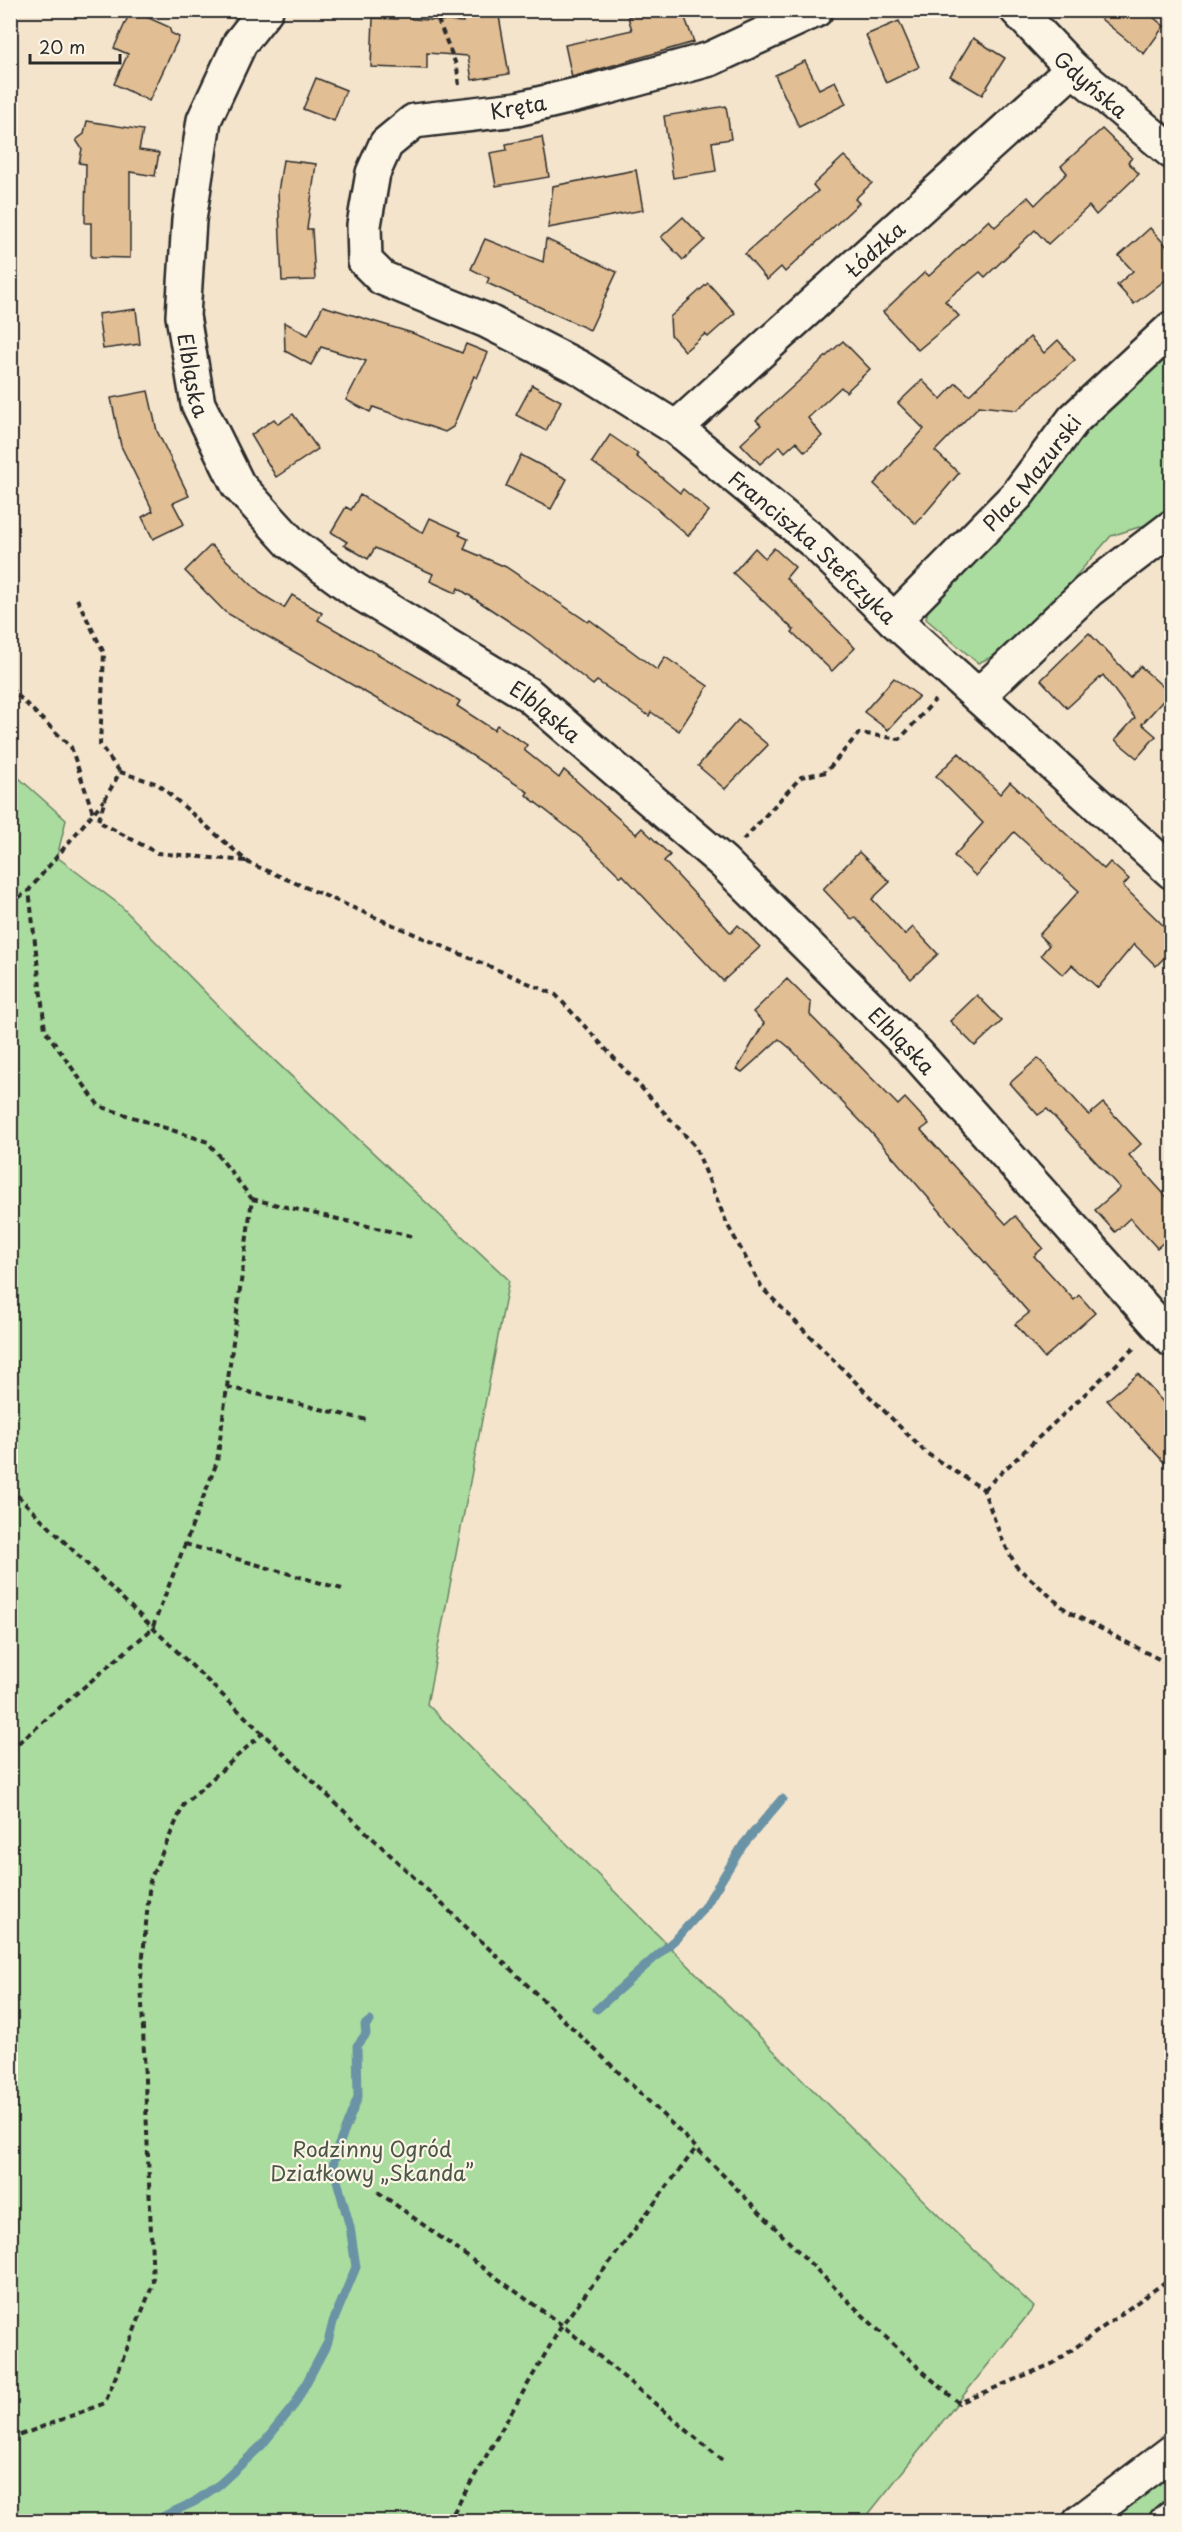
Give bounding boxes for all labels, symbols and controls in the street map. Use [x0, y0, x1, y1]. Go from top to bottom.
scale bar [30, 27, 120, 65]
text: 20 m [39, 33, 85, 60]
street label: Gdyńska [1047, 43, 1136, 125]
street label: Kręta [487, 85, 549, 127]
street label: Łódzka [837, 213, 912, 285]
street label: Elbląska [170, 330, 218, 422]
street label: Plac Mazurski [974, 407, 1088, 538]
street label: Franciszka Stefczyka [722, 462, 905, 631]
street label: Elbląska [504, 671, 589, 750]
street label: Elbląska [861, 999, 944, 1081]
park label: Rodzinny Ogród Działkowy „Skanda” [270, 2132, 474, 2188]

